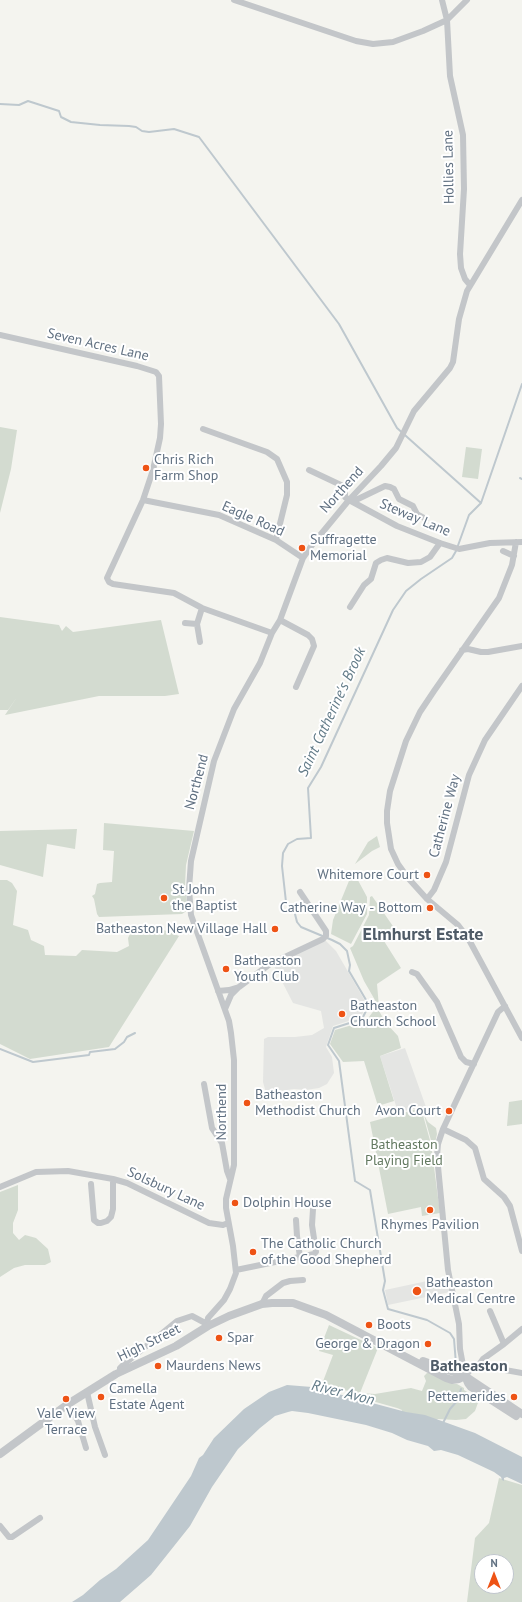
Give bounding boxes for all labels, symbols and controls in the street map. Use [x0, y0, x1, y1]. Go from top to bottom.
street label: Hollies Lane [440, 130, 458, 204]
street label: Seven Acres Lane [46, 325, 150, 365]
place label: Chris Rich Farm Shop [154, 452, 218, 484]
marker: Chris Rich Farm Shop [141, 463, 151, 473]
street label: Northend [317, 463, 367, 517]
street label: Steway Lane [377, 496, 453, 540]
street label: Eagle Road [219, 498, 287, 540]
place label: Suffragette Memorial [310, 532, 377, 564]
marker: Suffragette Memorial [297, 543, 307, 553]
water label: Saint Catherine's Brook [294, 644, 370, 780]
street label: Northend [182, 752, 212, 812]
street label: Catherine Way [426, 772, 464, 860]
place label: Whitemore Court [317, 867, 419, 883]
marker: Whitemore Court [422, 870, 432, 880]
place label: St John the Baptist [172, 882, 237, 914]
marker: St John the Baptist [159, 893, 169, 903]
place label: Catherine Way - Bottom [280, 900, 422, 916]
marker: Catherine Way - Bottom [425, 903, 435, 913]
place label: Batheaston New Village Hall [96, 921, 267, 937]
marker: Batheaston New Village Hall [270, 924, 280, 934]
district label: Elmhurst Estate [363, 924, 483, 946]
place label: Batheaston Youth Club [234, 953, 301, 986]
marker: Batheaston Youth Club [221, 964, 231, 974]
place label: Batheaston Church School [350, 998, 436, 1030]
marker: Batheaston Church School [337, 1009, 347, 1019]
street label: Northend [214, 1084, 230, 1140]
place label: Batheaston Methodist Church [255, 1087, 361, 1120]
marker: Batheaston Methodist Church [242, 1098, 252, 1108]
place label: Avon Court [375, 1103, 441, 1119]
marker: Avon Court [444, 1106, 454, 1116]
park label: Batheaston Playing Field [365, 1137, 443, 1170]
street label: Solsbury Lane [125, 1164, 207, 1214]
place label: Dolphin House [243, 1195, 332, 1211]
marker: Dolphin House [230, 1198, 240, 1208]
marker: Rhymes Pavilion [425, 1205, 435, 1215]
place label: Rhymes Pavilion [381, 1217, 479, 1233]
place label: The Catholic Church of the Good Shepherd [261, 1236, 391, 1268]
marker: The Catholic Church of the Good Shepherd [248, 1247, 258, 1257]
place label: Batheaston Medical Centre [426, 1275, 515, 1308]
marker: Batheaston Medical Centre [411, 1285, 423, 1297]
place label: Boots [377, 1317, 411, 1333]
marker: Boots [364, 1320, 374, 1330]
street label: High Street [115, 1321, 183, 1365]
place label: Spar [227, 1330, 254, 1346]
marker: Spar [214, 1333, 224, 1343]
place label: George & Dragon [315, 1336, 420, 1352]
marker: George & Dragon [423, 1339, 433, 1349]
district label: Batheaston [430, 1356, 508, 1376]
place label: Maurdens News [166, 1358, 261, 1374]
marker: Maurdens News [153, 1361, 163, 1371]
water label: River Avon [310, 1377, 376, 1409]
place label: Camella Estate Agent [109, 1381, 185, 1414]
place label: Pettemerides [428, 1389, 506, 1405]
marker: Camella Estate Agent [96, 1392, 106, 1402]
marker: Pettemerides [509, 1392, 519, 1402]
marker: Vale View Terrace [61, 1394, 71, 1404]
place label: Vale View Terrace [37, 1406, 95, 1438]
north arrow [474, 1554, 514, 1594]
text: N [490, 1556, 498, 1570]

